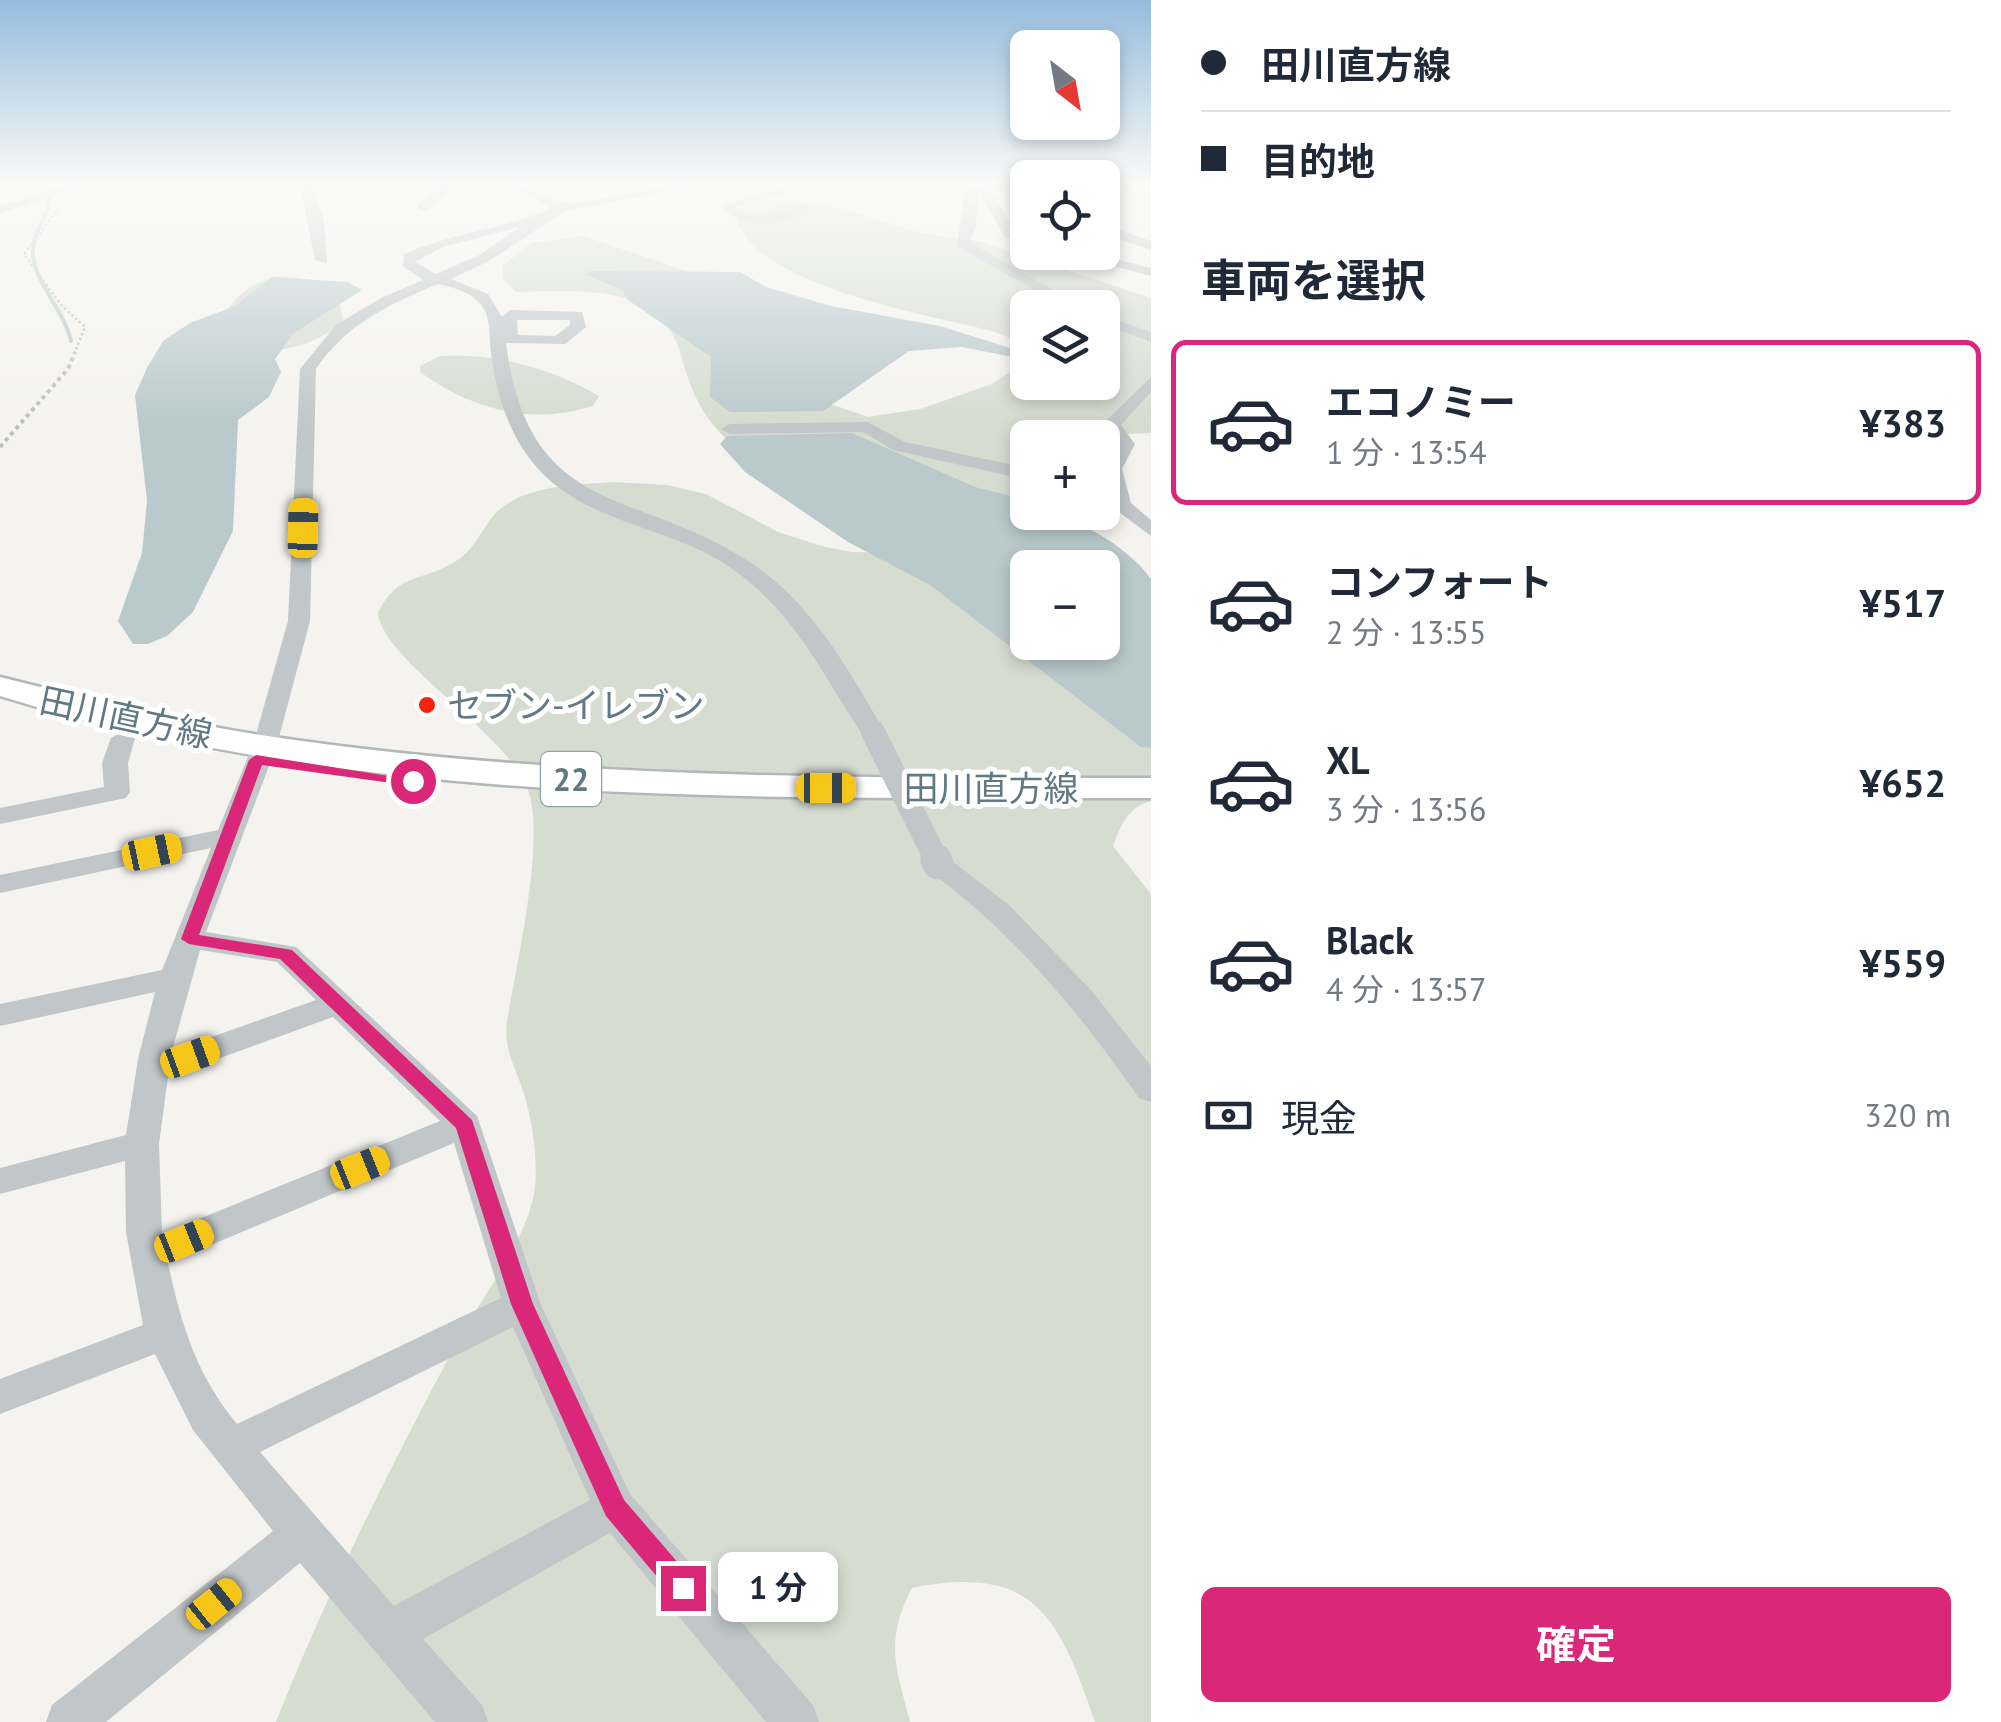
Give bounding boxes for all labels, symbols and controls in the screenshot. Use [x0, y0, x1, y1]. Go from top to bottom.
north arrow [1010, 30, 1120, 140]
map controls [1010, 30, 1120, 660]
text: 田川直方線 [1261, 40, 1451, 89]
text: 目的地 [1261, 136, 1375, 185]
button: locate [1010, 160, 1120, 270]
text: 車両を選択 [1201, 251, 1426, 309]
button: layers [1010, 290, 1120, 400]
text: エコノミー [1326, 377, 1516, 426]
icon: car [1206, 378, 1296, 468]
text: ¥383 [1860, 398, 1946, 447]
button: + [1010, 420, 1120, 530]
text: 1 分 · 13:54 [1326, 431, 1486, 473]
car [287, 498, 319, 558]
button: − [1010, 550, 1120, 660]
text: コンフォート [1326, 557, 1553, 606]
icon: car [1206, 558, 1296, 648]
text: ¥517 [1860, 578, 1946, 627]
text: 2 分 · 13:55 [1326, 611, 1486, 653]
street label: 田川直方線 [36, 676, 216, 758]
place label: セブン-イレブン [447, 682, 705, 728]
marker: セブン-イレブン [416, 694, 438, 716]
text: XL [1326, 735, 1370, 784]
icon: car [1206, 738, 1296, 828]
road number: 22 [541, 752, 601, 806]
text: ¥652 [1860, 758, 1946, 807]
route start [391, 759, 436, 804]
street label: 田川直方線 [903, 765, 1079, 811]
car [796, 773, 856, 803]
text: 3 分 · 13:56 [1326, 788, 1486, 830]
car [120, 831, 184, 873]
text: Black [1326, 915, 1414, 964]
icon: car [1206, 918, 1296, 1008]
text: ¥559 [1860, 938, 1946, 987]
text: 4 分 · 13:57 [1326, 968, 1486, 1010]
car [157, 1033, 223, 1081]
icon: cash [1201, 1088, 1256, 1143]
text: 現金 [1281, 1093, 1357, 1142]
text: 320 m [1864, 1094, 1951, 1136]
car [327, 1143, 393, 1193]
car [151, 1216, 217, 1266]
callout: 1 分 [718, 1553, 838, 1623]
route end [661, 1566, 706, 1611]
text: 1 分 [749, 1566, 807, 1608]
car [181, 1573, 247, 1635]
button: 確定 [1201, 1587, 1951, 1702]

